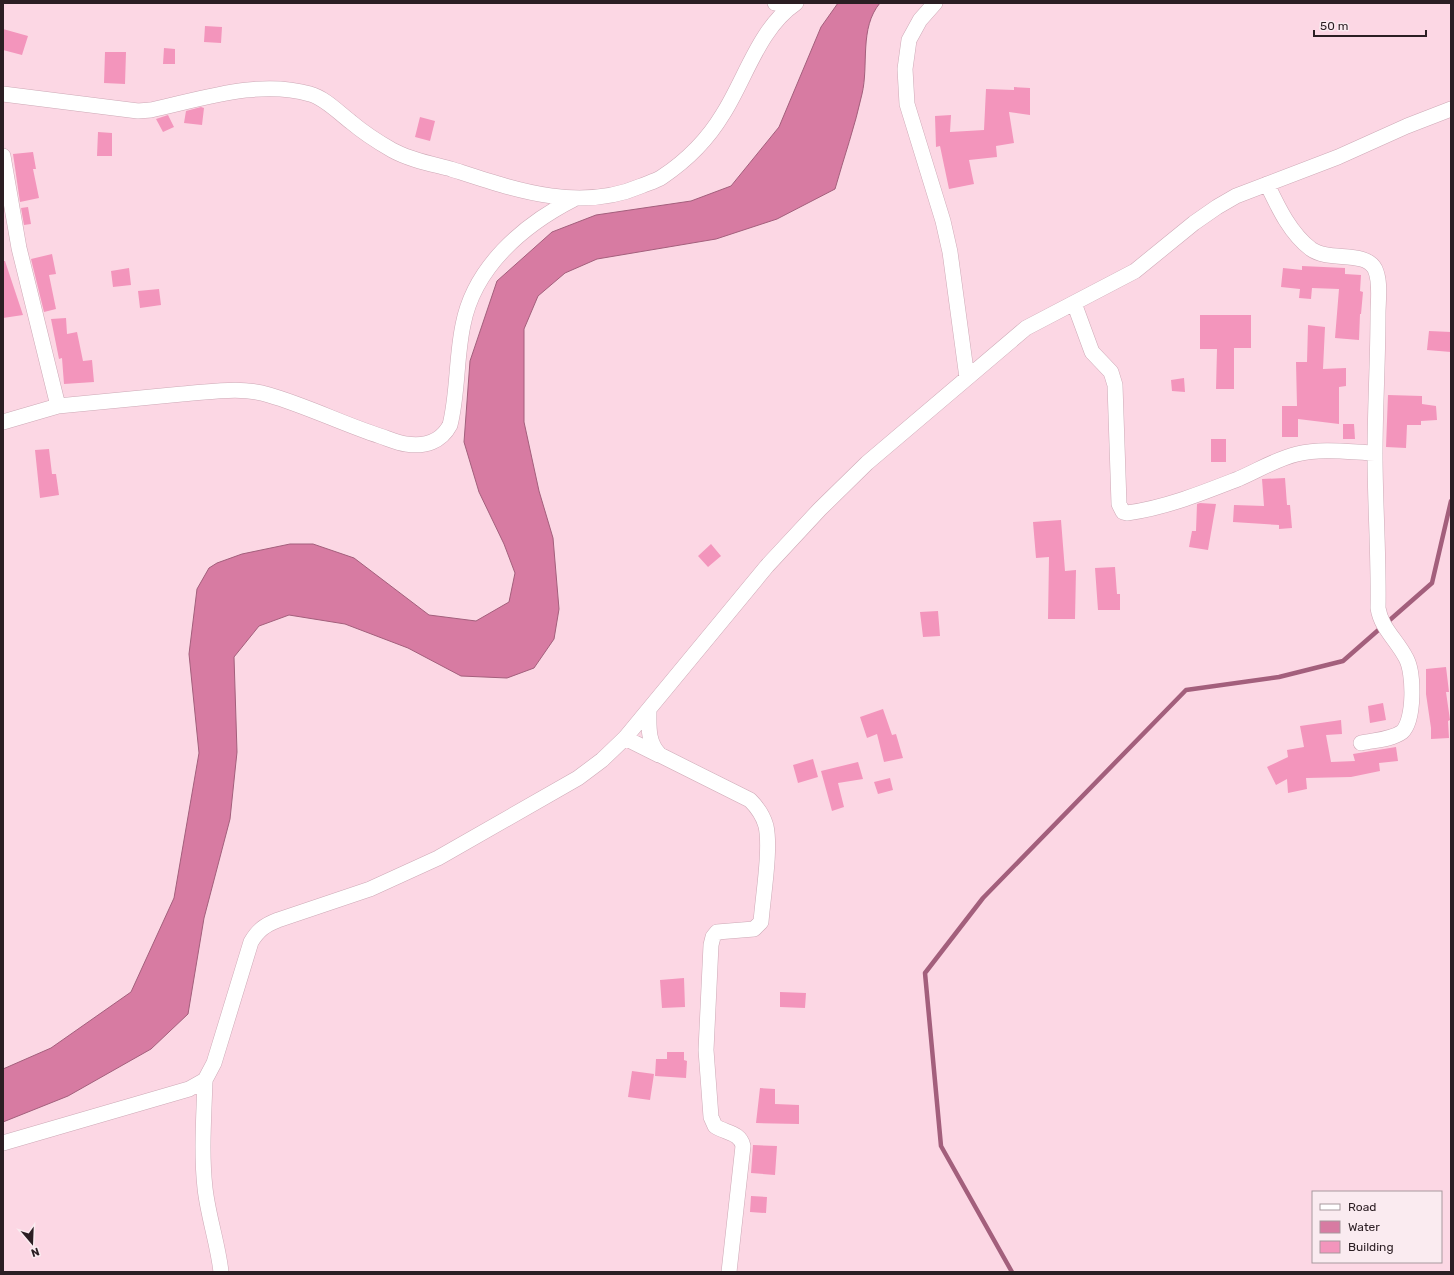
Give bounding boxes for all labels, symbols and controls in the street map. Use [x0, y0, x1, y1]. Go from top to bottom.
scale bar [1314, 12, 1426, 38]
text: 50 m [1320, 19, 1348, 33]
legend [1312, 1191, 1442, 1263]
text: Road [1348, 1200, 1376, 1214]
text: Water [1348, 1220, 1380, 1234]
north arrow [12, 1223, 52, 1263]
text: Building [1348, 1240, 1394, 1254]
text: N [29, 1245, 41, 1259]

